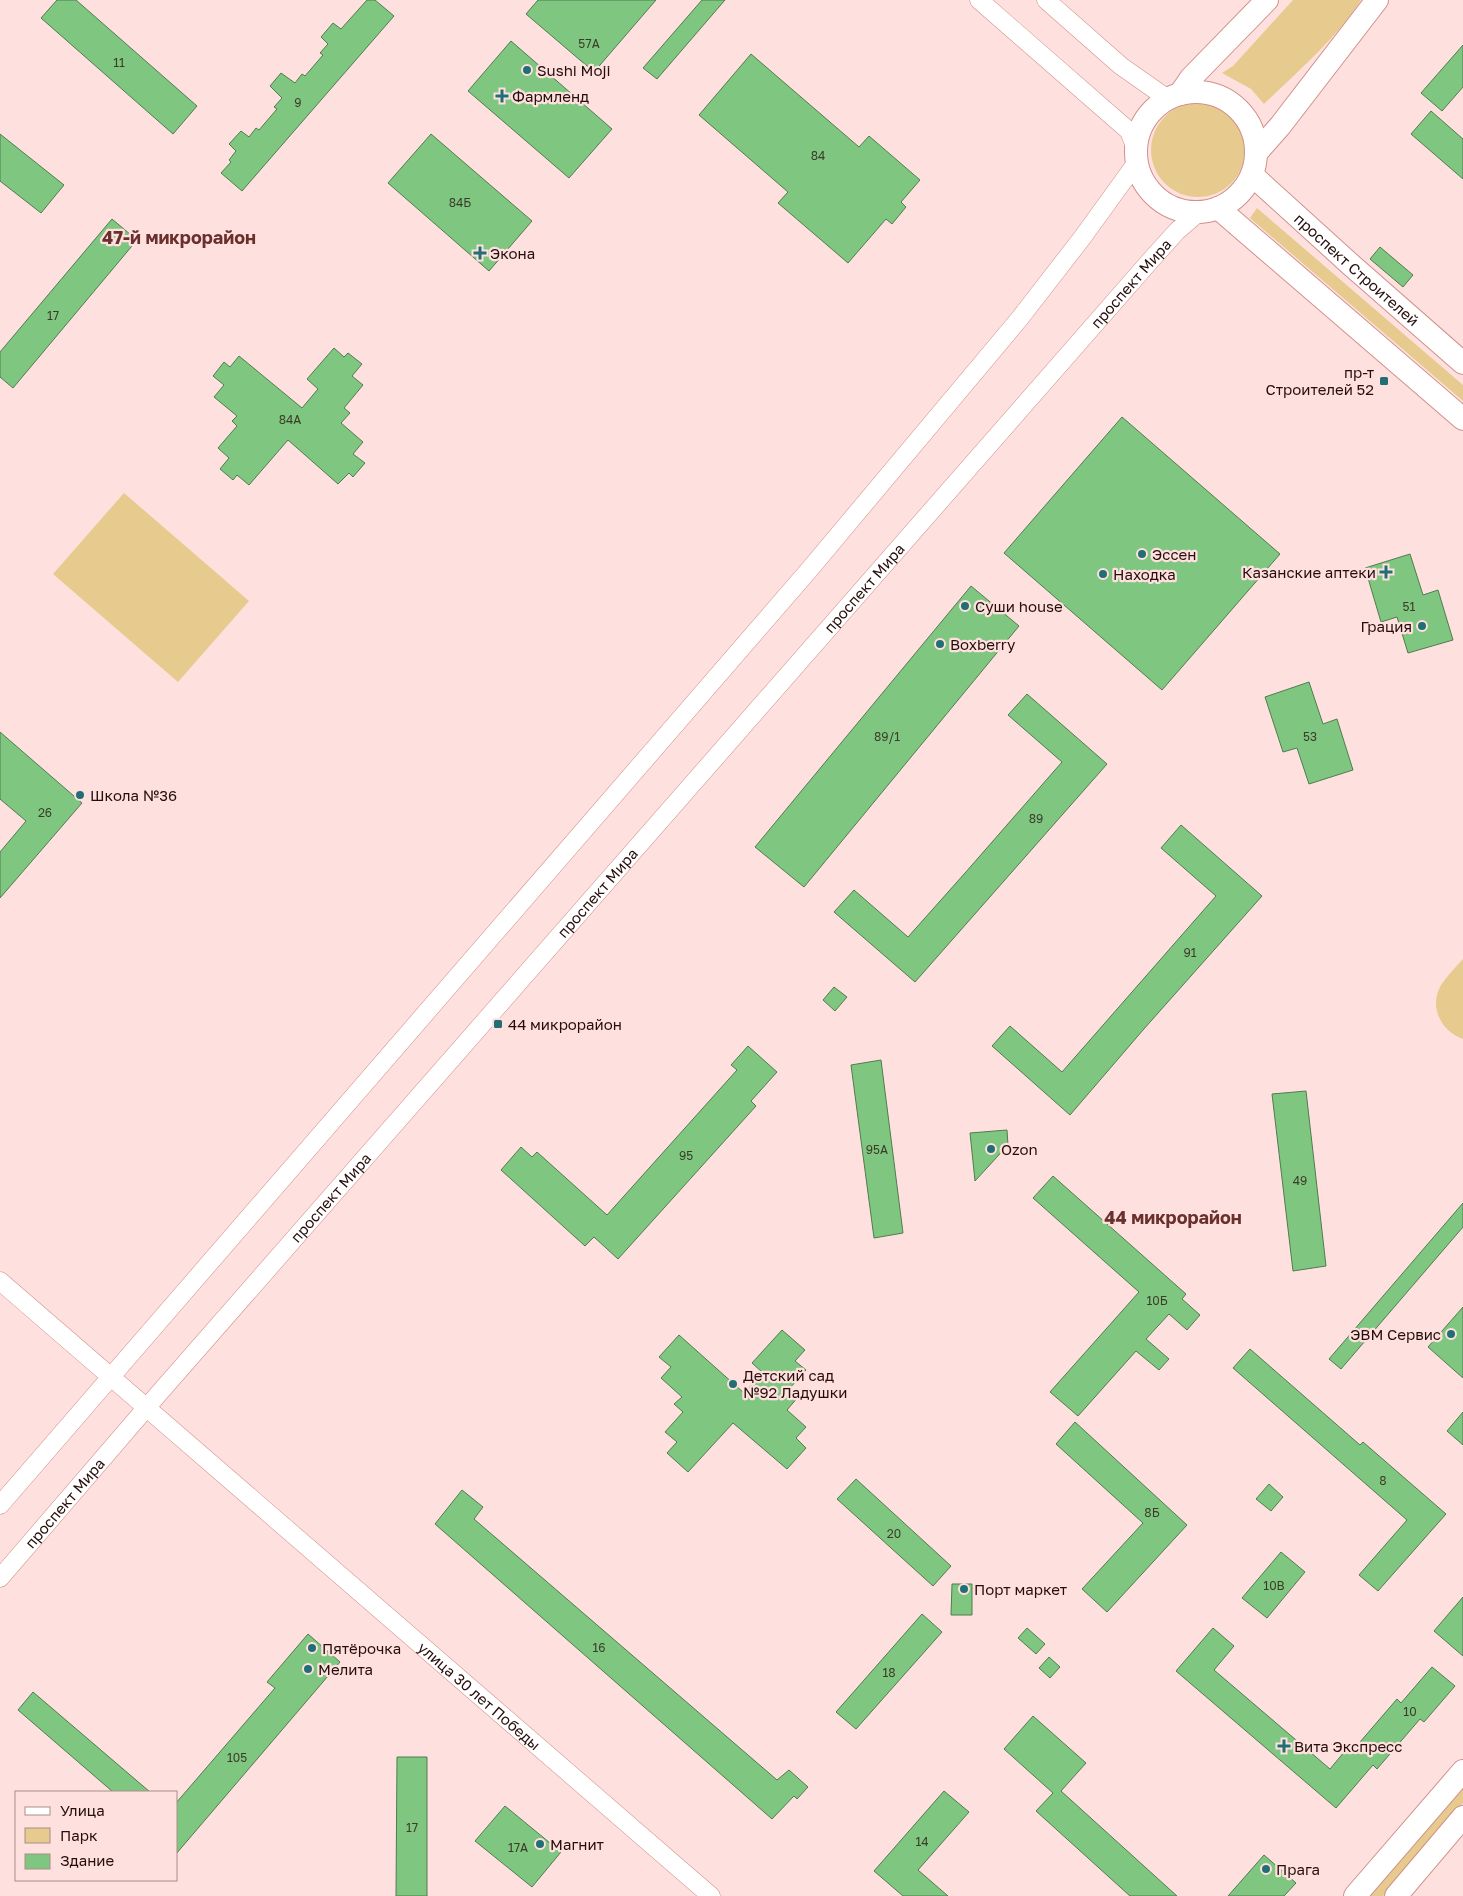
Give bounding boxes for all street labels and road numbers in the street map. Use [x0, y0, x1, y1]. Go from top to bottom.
street label: проспект Строителей [1291, 209, 1423, 329]
street label: проспект Мира [1087, 235, 1175, 331]
street label: проспект Мира [820, 540, 908, 636]
street label: проспект Мира [553, 844, 641, 941]
street label: проспект Мира [287, 1149, 374, 1246]
street label: проспект Мира [21, 1454, 108, 1552]
street label: улица 30 лет Победы [415, 1638, 544, 1754]

